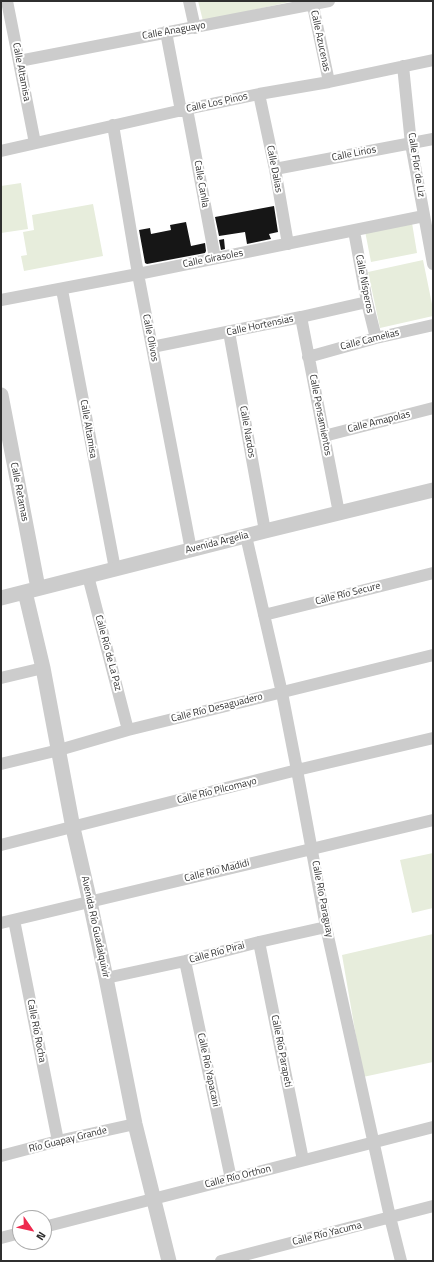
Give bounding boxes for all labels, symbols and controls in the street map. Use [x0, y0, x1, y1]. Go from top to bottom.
street label: Calle Azucenas [308, 9, 332, 73]
street label: Calle Anaguayo [141, 20, 207, 42]
street label: Calle Altamisa [9, 42, 33, 102]
street label: Calle Los Pinos [185, 91, 249, 115]
street label: Calle Flor de Liz [405, 132, 427, 198]
street label: Calle Dalias [264, 144, 284, 194]
street label: Calle Lirios [331, 144, 377, 164]
street label: Calle Canlla [191, 159, 211, 209]
street label: Calle Girasoles [182, 247, 244, 271]
street label: Calle Nísperos [352, 254, 376, 314]
street label: Calle Olivos [140, 313, 160, 363]
street label: Calle Hortensias [225, 313, 295, 339]
street label: Calle Camelias [339, 327, 401, 353]
street label: Calle Pensamientos [306, 373, 334, 457]
street label: Calle Altamisa [77, 399, 99, 459]
street label: Calle Nardos [237, 405, 257, 459]
street label: Calle Amapolas [346, 408, 412, 436]
street label: Calle Retamas [7, 461, 31, 523]
street label: Avenida Argelia [184, 529, 250, 557]
street label: Calle Río Secure [314, 580, 382, 608]
street label: Calle Río de La Paz [92, 614, 124, 692]
street label: Calle Río Desaguadero [170, 691, 264, 725]
street label: Calle Río Pilcomayo [176, 775, 258, 807]
street label: Calle Río Madidi [183, 857, 251, 885]
street label: Calle Río Paraguay [309, 860, 335, 938]
street label: Avenida Río Guadalquivir [78, 875, 112, 979]
street label: Calle Río Pirai [188, 940, 246, 966]
street label: Calle Río Rocha [24, 998, 48, 1064]
street label: Calle Río Parapeti [268, 1014, 294, 1088]
street label: Calle Río Yapacani [194, 1032, 222, 1108]
street label: Río Guapay Grande [28, 1125, 108, 1155]
street label: Calle Río Orthon [204, 1163, 272, 1191]
north arrow [12, 1210, 52, 1250]
street label: Calle Río Yacuma [291, 1220, 363, 1248]
text: N [32, 1229, 50, 1244]

